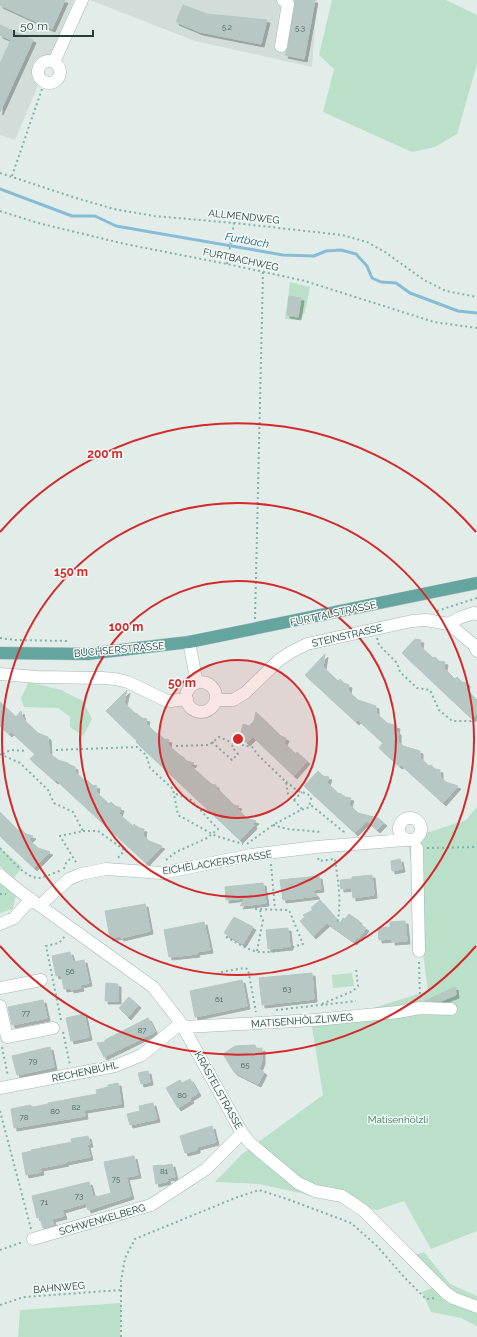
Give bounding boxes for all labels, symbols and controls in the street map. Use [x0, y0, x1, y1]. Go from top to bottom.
scale bar [14, 12, 93, 38]
text: 50 m [20, 19, 48, 33]
house number: 5.2 [222, 22, 232, 32]
house number: 5.3 [295, 23, 305, 33]
street label: ALLMENDWEG [208, 207, 280, 226]
water label: Furtbach [224, 230, 270, 251]
street label: FURTBACHWEG [202, 246, 280, 273]
text: 200 m [87, 447, 123, 461]
text: 150 m [54, 565, 88, 579]
street label: FURTTALSTRASSE [289, 599, 377, 628]
text: 100 m [109, 620, 143, 634]
street label: STEINSTRASSE [311, 622, 383, 649]
street label: BUCHSERSTRASSE [73, 640, 165, 659]
text: 50 m [168, 676, 196, 690]
centre of rings [231, 732, 245, 746]
street label: EICHELACKERSTRASSE [162, 848, 273, 877]
house number: 56 [65, 966, 75, 976]
house number: 63 [282, 984, 292, 994]
house number: 61 [215, 994, 224, 1004]
house number: 77 [22, 1008, 31, 1018]
street label: MATISENHÖLZLIWEG [251, 1011, 353, 1030]
house number: 87 [137, 1025, 147, 1035]
street label: KRÄSTELSTRASSE [193, 1049, 245, 1131]
house number: 79 [29, 1056, 38, 1066]
street label: RECHENBÜHL [51, 1059, 120, 1084]
house number: 65 [240, 1060, 250, 1070]
house number: 80 [177, 1090, 187, 1100]
house number: 82 [72, 1102, 80, 1112]
house number: 80 [50, 1106, 60, 1116]
house number: 78 [19, 1112, 29, 1122]
park label: Matisenhölzli [368, 1114, 428, 1125]
house number: 81 [160, 1166, 169, 1176]
house number: 75 [112, 1174, 121, 1184]
house number: 73 [75, 1191, 83, 1201]
house number: 71 [40, 1197, 48, 1207]
street label: SCHWENKELBERG [58, 1202, 147, 1237]
street label: BAHNWEG [33, 1280, 85, 1295]

